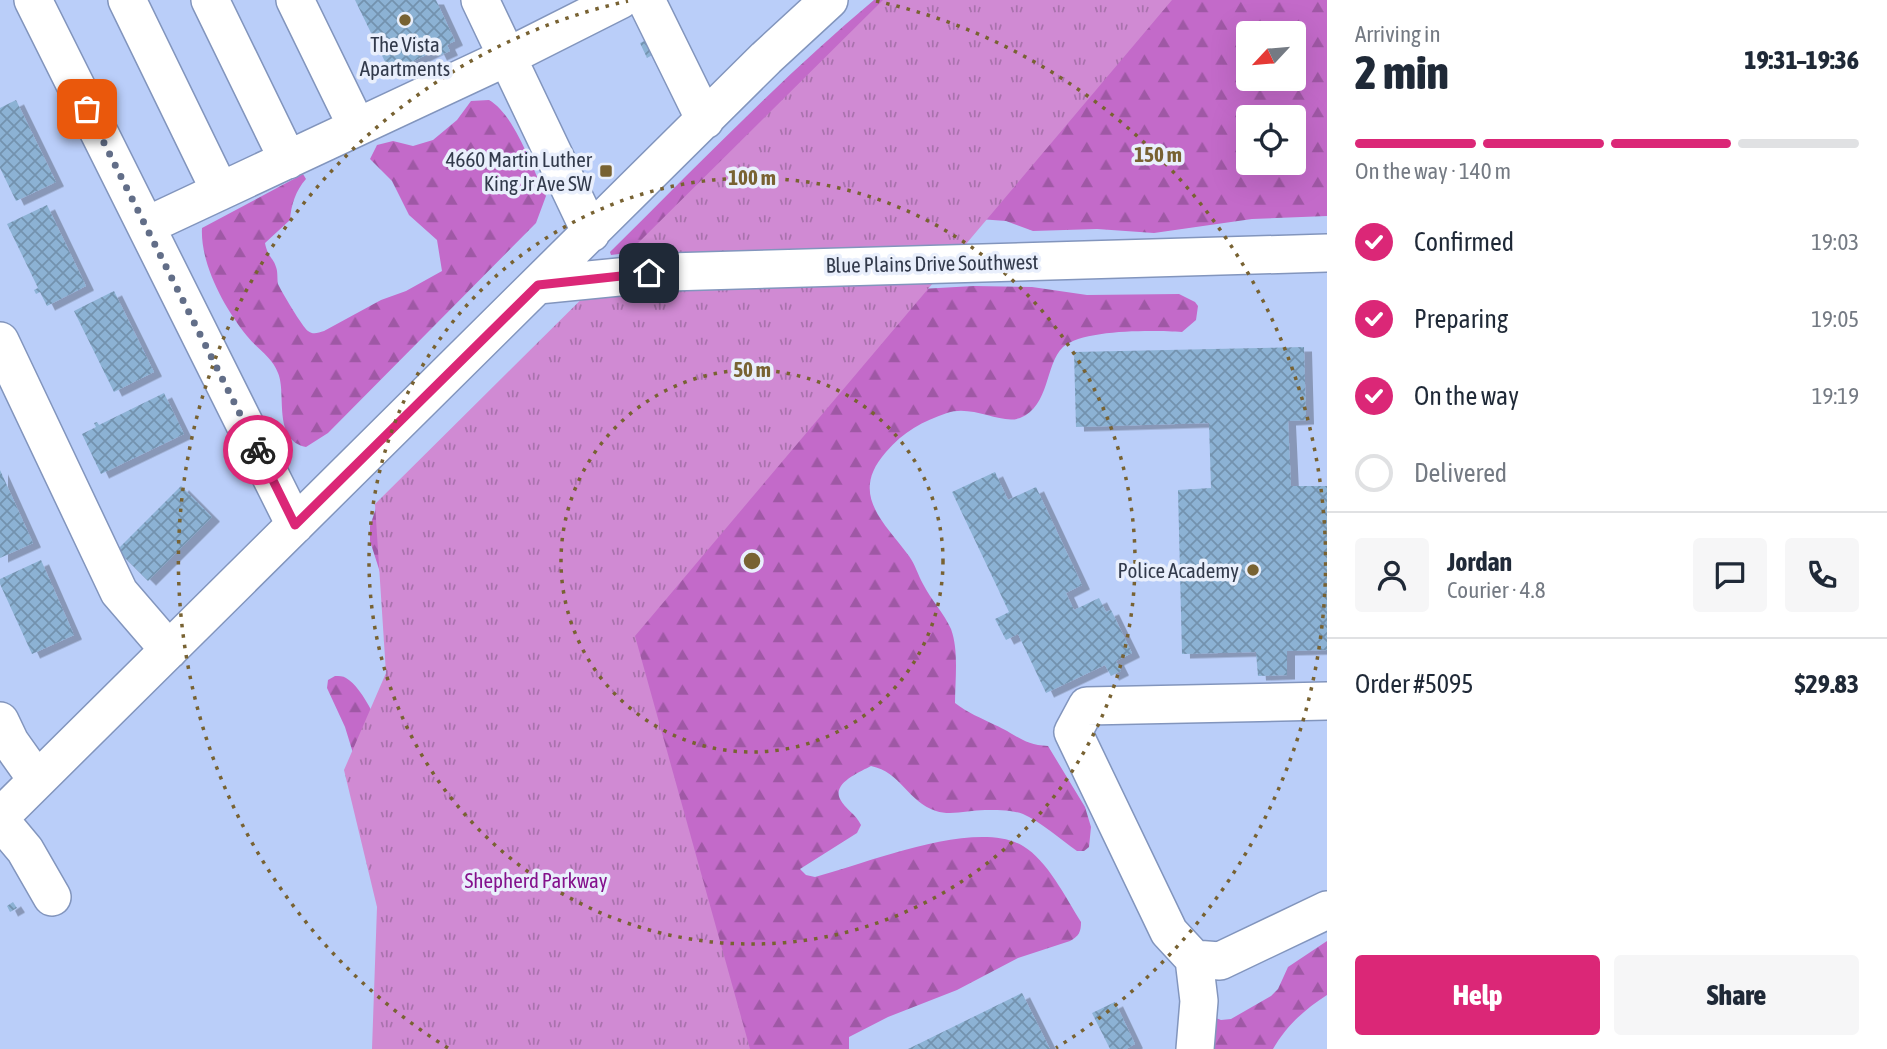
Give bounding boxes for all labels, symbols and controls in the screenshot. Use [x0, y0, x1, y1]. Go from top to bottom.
marker: The Vista Apartments [397, 12, 413, 28]
north arrow [1236, 21, 1306, 91]
map controls [1236, 21, 1306, 175]
text: Arriving in [1355, 21, 1441, 47]
place label: The Vista Apartments [360, 32, 450, 80]
text: 19:31–19:36 [1744, 45, 1859, 75]
text: 2 min [1355, 46, 1449, 99]
pin [57, 79, 117, 139]
icon: bag [68, 90, 106, 128]
button: locate [1236, 105, 1306, 175]
text: 150 m [1134, 142, 1182, 166]
place label: 4660 Martin Luther King Jr Ave SW [446, 147, 593, 195]
text: On the way · 140 m [1355, 158, 1511, 184]
marker: 4660 Martin Luther King Jr Ave SW [598, 163, 614, 179]
text: 100 m [728, 165, 776, 189]
icon: check [1355, 223, 1393, 261]
text: Confirmed [1414, 227, 1514, 257]
text: 19:03 [1811, 229, 1859, 255]
pin [619, 243, 679, 303]
street label: Blue Plains Drive Southwest [825, 249, 1039, 277]
icon: home [630, 254, 668, 292]
icon: check [1355, 300, 1393, 338]
text: Preparing [1414, 304, 1508, 334]
text: 19:05 [1811, 306, 1859, 332]
text: 50 m [733, 357, 771, 381]
icon: check [1355, 377, 1393, 415]
text: On the way [1414, 381, 1519, 411]
text: 19:19 [1812, 383, 1859, 409]
courier [223, 415, 293, 485]
icon: bike [239, 431, 277, 469]
text: Delivered [1414, 458, 1507, 488]
button: person [1355, 538, 1429, 612]
button: chat [1693, 538, 1767, 612]
button: phone [1785, 538, 1859, 612]
text: Jordan [1447, 547, 1512, 577]
centre of rings [740, 549, 764, 573]
place label: Police Academy [1117, 558, 1239, 582]
marker: Police Academy [1245, 562, 1261, 578]
text: Courier · 4.8 [1447, 577, 1546, 603]
text: Order #5095 [1355, 669, 1474, 699]
text: $29.83 [1795, 669, 1859, 699]
park label: Shepherd Parkway [464, 868, 608, 892]
button: Help [1355, 955, 1600, 1035]
button: Share [1614, 955, 1859, 1035]

